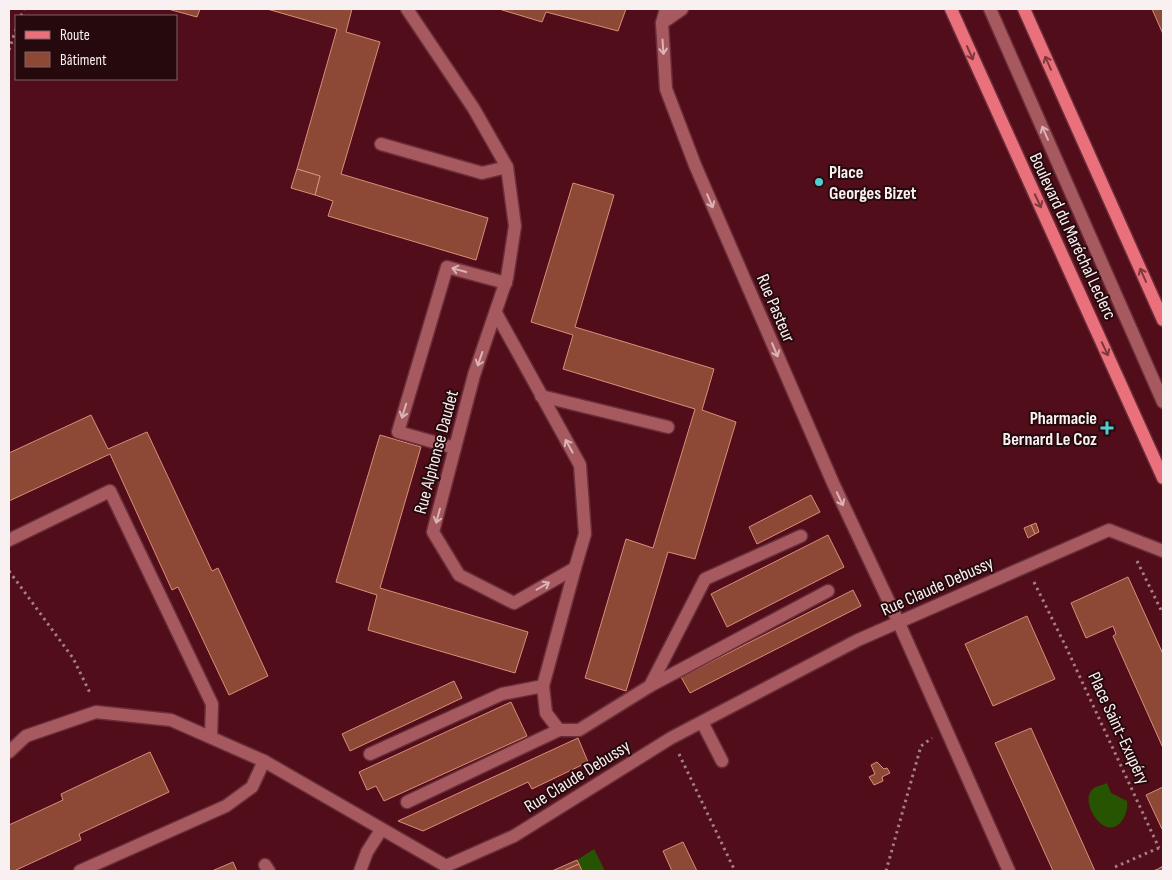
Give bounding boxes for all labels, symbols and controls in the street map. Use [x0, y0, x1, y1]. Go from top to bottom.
legend [15, 15, 178, 80]
text: Route [60, 26, 90, 45]
one-way arrow [659, 39, 668, 55]
one-way arrow [966, 45, 976, 60]
text: Bâtiment [60, 51, 107, 70]
one-way arrow [1043, 56, 1053, 71]
one-way arrow [1039, 126, 1049, 141]
street label: Boulevard du Maréchal Leclerc [1025, 149, 1120, 323]
place label: Place Georges Bizet [829, 162, 917, 204]
marker: Place Georges Bizet [813, 176, 825, 188]
one-way arrow [706, 193, 716, 208]
one-way arrow [1033, 193, 1043, 208]
one-way arrow [451, 265, 467, 275]
one-way arrow [1138, 268, 1148, 283]
street label: Rue Pasteur [752, 271, 799, 345]
one-way arrow [1101, 341, 1110, 356]
one-way arrow [771, 342, 780, 357]
one-way arrow [475, 351, 484, 366]
street label: Rue Alphonse Daudet [410, 387, 463, 516]
one-way arrow [398, 403, 408, 419]
place label: Pharmacie Bernard Le Coz [1003, 408, 1097, 450]
marker: Pharmacie Bernard Le Coz [1101, 422, 1113, 434]
one-way arrow [564, 440, 574, 454]
one-way arrow [836, 491, 845, 506]
one-way arrow [432, 507, 442, 523]
street label: Rue Claude Debussy [878, 552, 997, 621]
one-way arrow [536, 581, 550, 591]
street label: Place Saint-Exupéry [1083, 669, 1154, 788]
street label: Rue Claude Debussy [520, 735, 634, 817]

